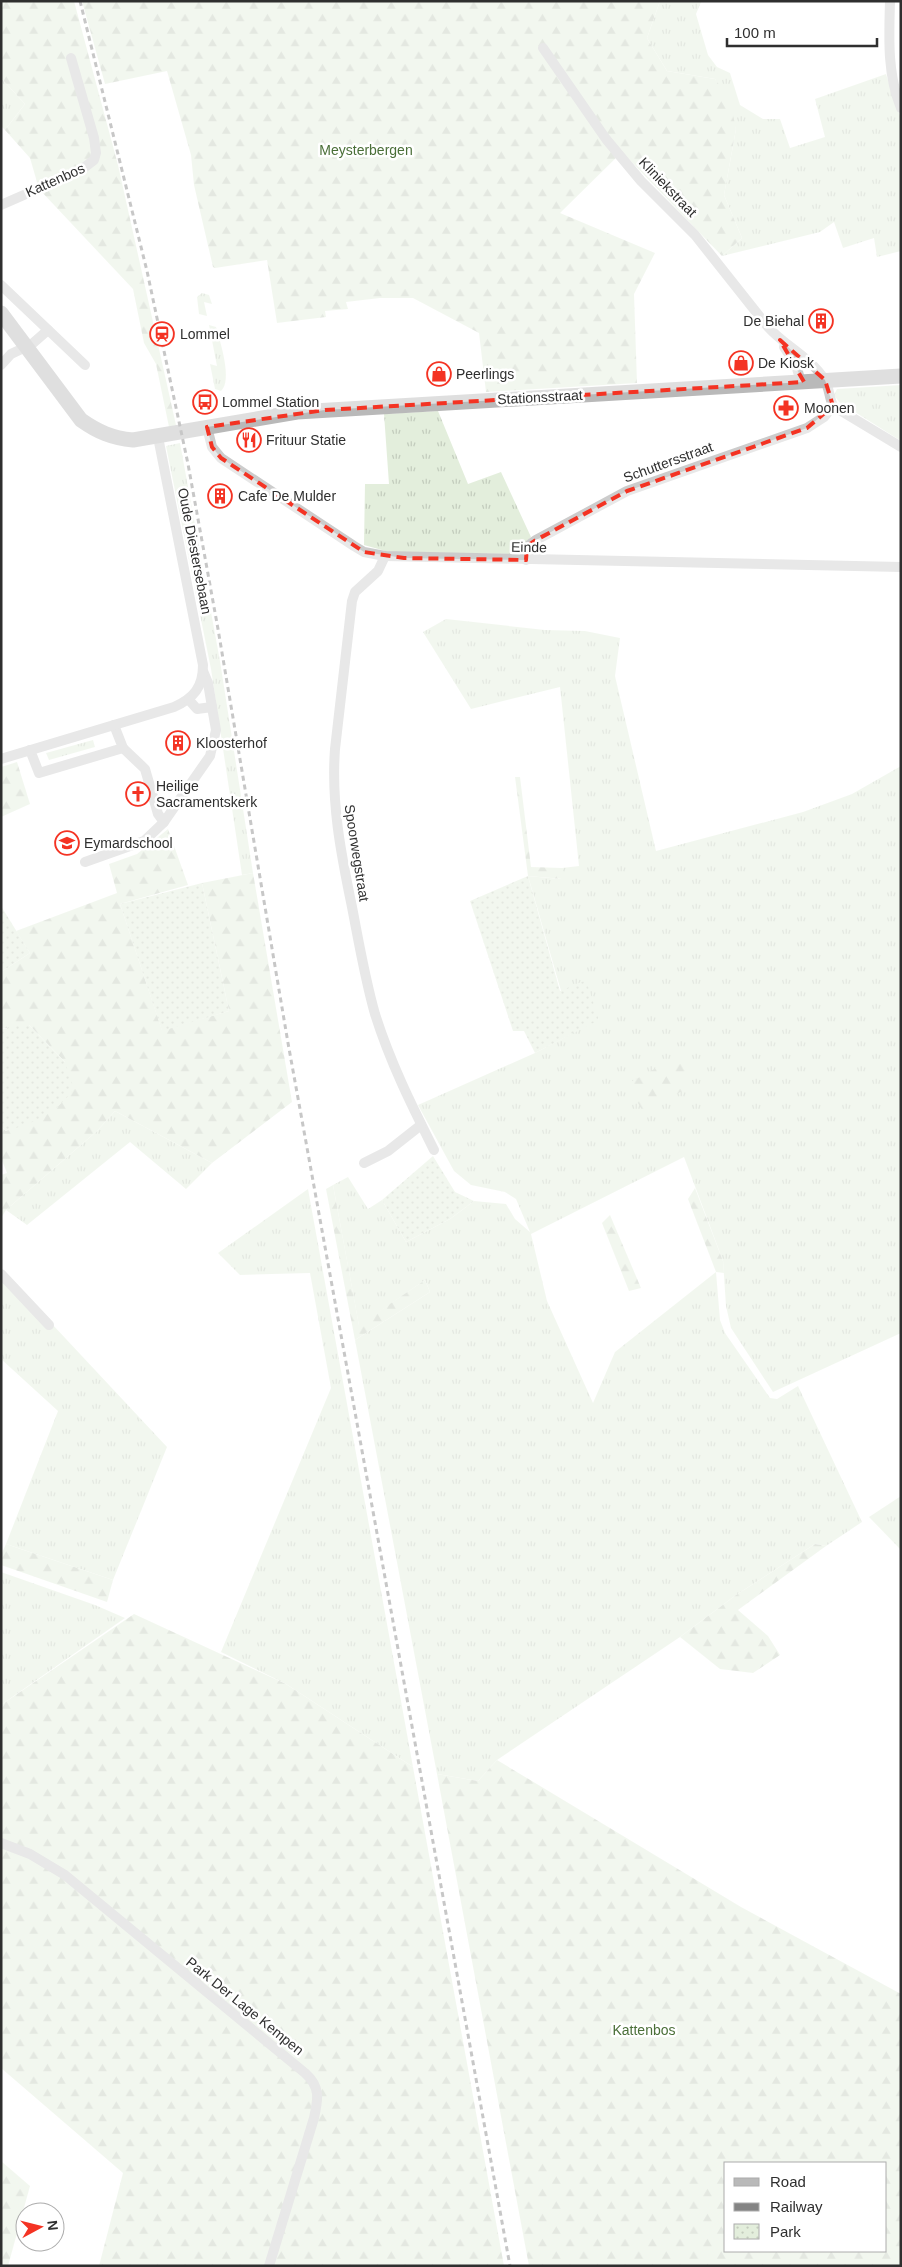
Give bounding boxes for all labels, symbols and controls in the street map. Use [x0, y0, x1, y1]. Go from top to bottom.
scale bar [727, 15, 877, 47]
text: 100 m [734, 24, 776, 41]
park label: Meysterbergen [319, 142, 413, 158]
street label: Kliniekstraat [636, 154, 700, 220]
street label: Kattenbos [23, 160, 87, 200]
building icon: De Biehal [808, 308, 834, 334]
place label: De Biehal [743, 313, 804, 329]
station icon: Lommel [149, 321, 175, 347]
place label: Lommel [180, 326, 230, 342]
shop icon: De Kiosk [728, 350, 754, 376]
place label: De Kiosk [758, 355, 815, 371]
shop icon: Peerlings [426, 361, 452, 387]
place label: Peerlings [456, 366, 514, 382]
street label: Stationsstraat [497, 387, 583, 407]
bus stop icon: Lommel Station [192, 389, 218, 415]
place label: Lommel Station [222, 394, 319, 410]
pharmacy icon: Moonen [773, 395, 799, 421]
place label: Moonen [804, 400, 855, 416]
restaurant icon: Frituur Statie [236, 427, 262, 453]
place label: Frituur Statie [266, 432, 346, 448]
street label: Schuttersstraat [621, 438, 715, 486]
building icon: Cafe De Mulder [207, 483, 233, 509]
street label: Oude Diestersebaan [175, 486, 215, 616]
place label: Cafe De Mulder [238, 488, 336, 504]
street label: Einde [511, 539, 547, 555]
building icon: Kloosterhof [165, 730, 191, 756]
place label: Kloosterhof [196, 735, 267, 751]
place label: Heilige Sacramentskerk [156, 778, 258, 810]
church icon: Heilige Sacramentskerk [125, 781, 151, 807]
street label: Spoorwegstraat [341, 803, 373, 903]
school or university icon: Eymardschool [54, 830, 80, 856]
place label: Eymardschool [84, 835, 173, 851]
street label: Park Der Lage Kempen [183, 1954, 307, 2058]
park label: Kattenbos [612, 2022, 676, 2038]
legend [724, 2162, 887, 2252]
text: Road [770, 2173, 806, 2190]
text: Railway [770, 2198, 823, 2215]
north arrow [15, 2202, 65, 2252]
text: N [44, 2219, 61, 2231]
text: Park [770, 2223, 801, 2240]

